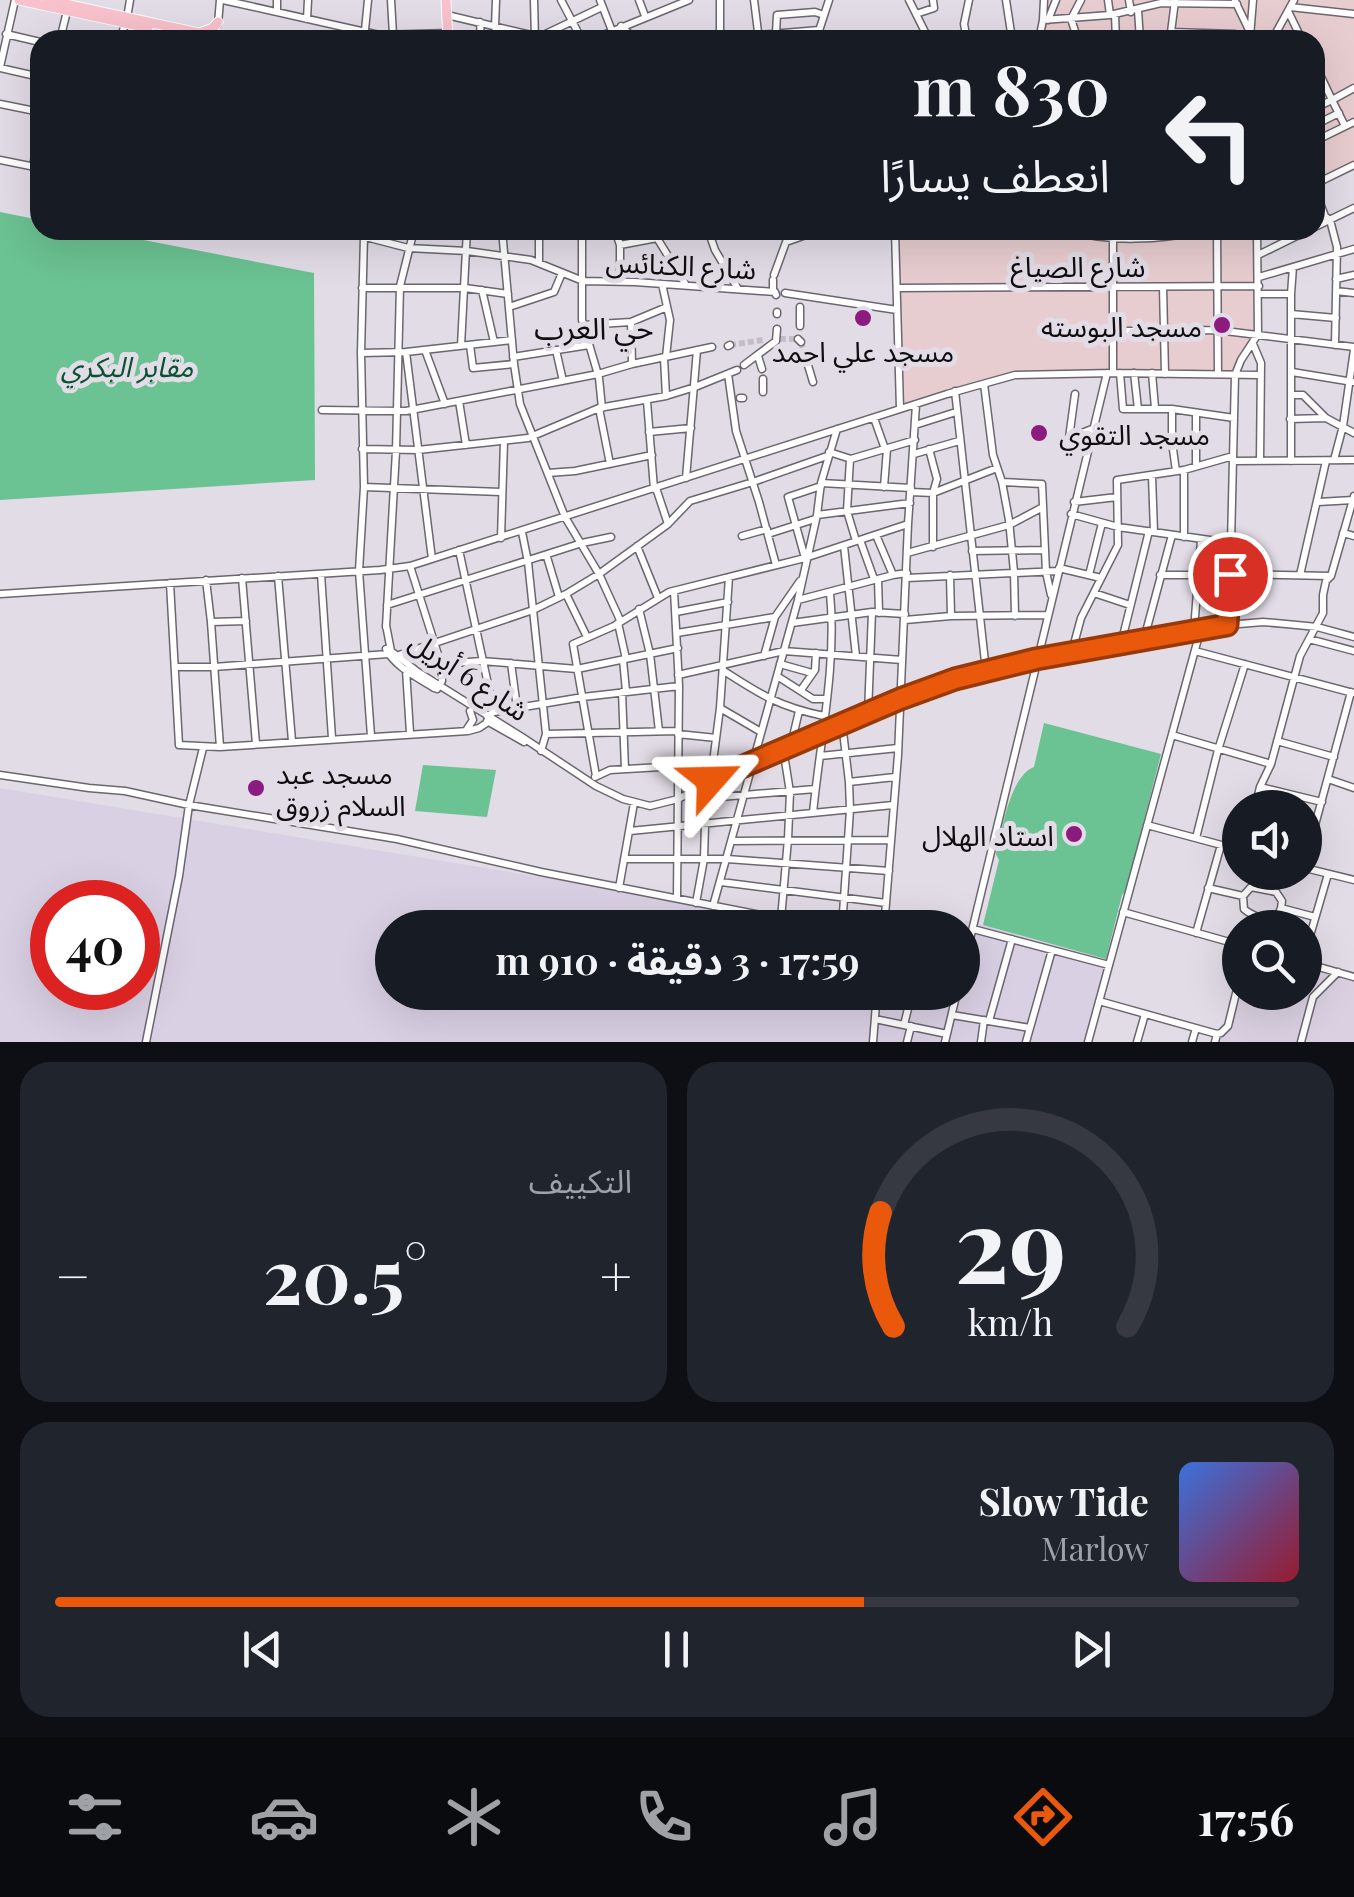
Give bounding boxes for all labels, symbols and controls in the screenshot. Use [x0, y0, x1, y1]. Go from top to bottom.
text: 830 m [913, 40, 1110, 134]
icon: left [1145, 70, 1275, 200]
text: انعطف يسارًا [880, 143, 1110, 203]
street label: شارع الكنائس [605, 242, 757, 290]
street label: شارع الصياغ [1011, 247, 1145, 288]
district label: حي العرب [534, 307, 654, 352]
marker: مسجد علي احمد [852, 307, 874, 329]
place label: مسجد البوسته [1041, 307, 1202, 344]
marker: مسجد البوسته [1211, 314, 1233, 336]
place label: مسجد علي احمد [772, 332, 954, 373]
park label: مقابر البكري [61, 347, 194, 389]
place label: مسجد التقوي [1059, 415, 1210, 456]
marker: مسجد التقوي [1028, 422, 1050, 444]
pin [1188, 532, 1273, 617]
icon: arrive [1203, 547, 1258, 602]
street label: شارع 6 أبريل [401, 622, 537, 732]
position arrow [659, 728, 763, 832]
place label: مسجد عبد السلام زروق [276, 754, 406, 827]
marker: مسجد عبد السلام زروق [245, 777, 267, 799]
map controls [1222, 790, 1322, 1010]
button: sound [1222, 790, 1322, 890]
place label: استاد الهلال [922, 816, 1054, 853]
marker: استاد الهلال [1063, 823, 1085, 845]
speed limit sign: 40 [30, 880, 160, 1010]
button: search [1222, 910, 1322, 1010]
text: 17:59 · 3 دقيقة · 910 m [495, 934, 860, 985]
text: التكييف [529, 1158, 632, 1201]
text: 29 [955, 1171, 1066, 1310]
text: 20.5° [263, 1223, 427, 1323]
text: − [55, 1237, 91, 1311]
text: + [600, 1237, 632, 1311]
text: km/h [968, 1297, 1053, 1345]
text: Slow Tide [979, 1475, 1149, 1526]
text: Marlow [1041, 1526, 1149, 1569]
icon: previous [235, 1622, 290, 1677]
icon: pause [649, 1622, 704, 1677]
icon: next [1064, 1622, 1119, 1677]
icon: filters [60, 1782, 130, 1852]
icon: car [249, 1782, 319, 1852]
icon: climate [439, 1782, 509, 1852]
icon: phone [629, 1782, 699, 1852]
icon: music [818, 1782, 888, 1852]
icon: directions [1008, 1782, 1078, 1852]
text: 17:56 [1198, 1787, 1294, 1847]

